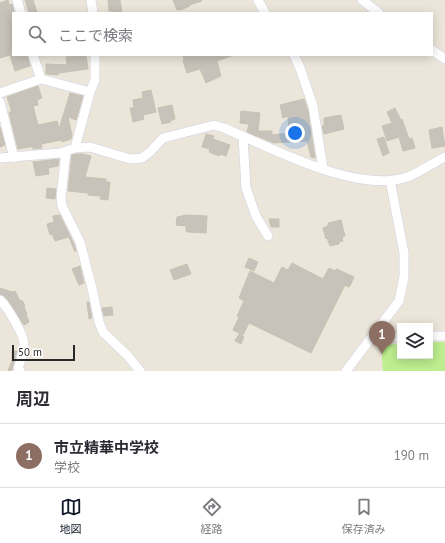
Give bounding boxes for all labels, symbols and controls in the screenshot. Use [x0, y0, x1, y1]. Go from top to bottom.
search box [12, 12, 433, 56]
icon: search [26, 23, 48, 45]
text: ここで検索 [58, 26, 133, 45]
your location [285, 123, 305, 143]
pin: 1 [369, 321, 395, 354]
map controls [397, 323, 433, 359]
button: layers [397, 323, 433, 359]
scale bar [12, 343, 75, 362]
text: 50 m [18, 345, 42, 359]
text: 周辺 [16, 388, 50, 410]
text: 市立精華中学校 [54, 438, 159, 457]
text: 1 [25, 447, 33, 464]
text: 190 m [394, 447, 429, 464]
text: 学校 [54, 459, 80, 476]
tab: 地図 [60, 496, 82, 536]
tab: 経路 [201, 496, 223, 536]
tab: 保存済み [342, 496, 386, 536]

